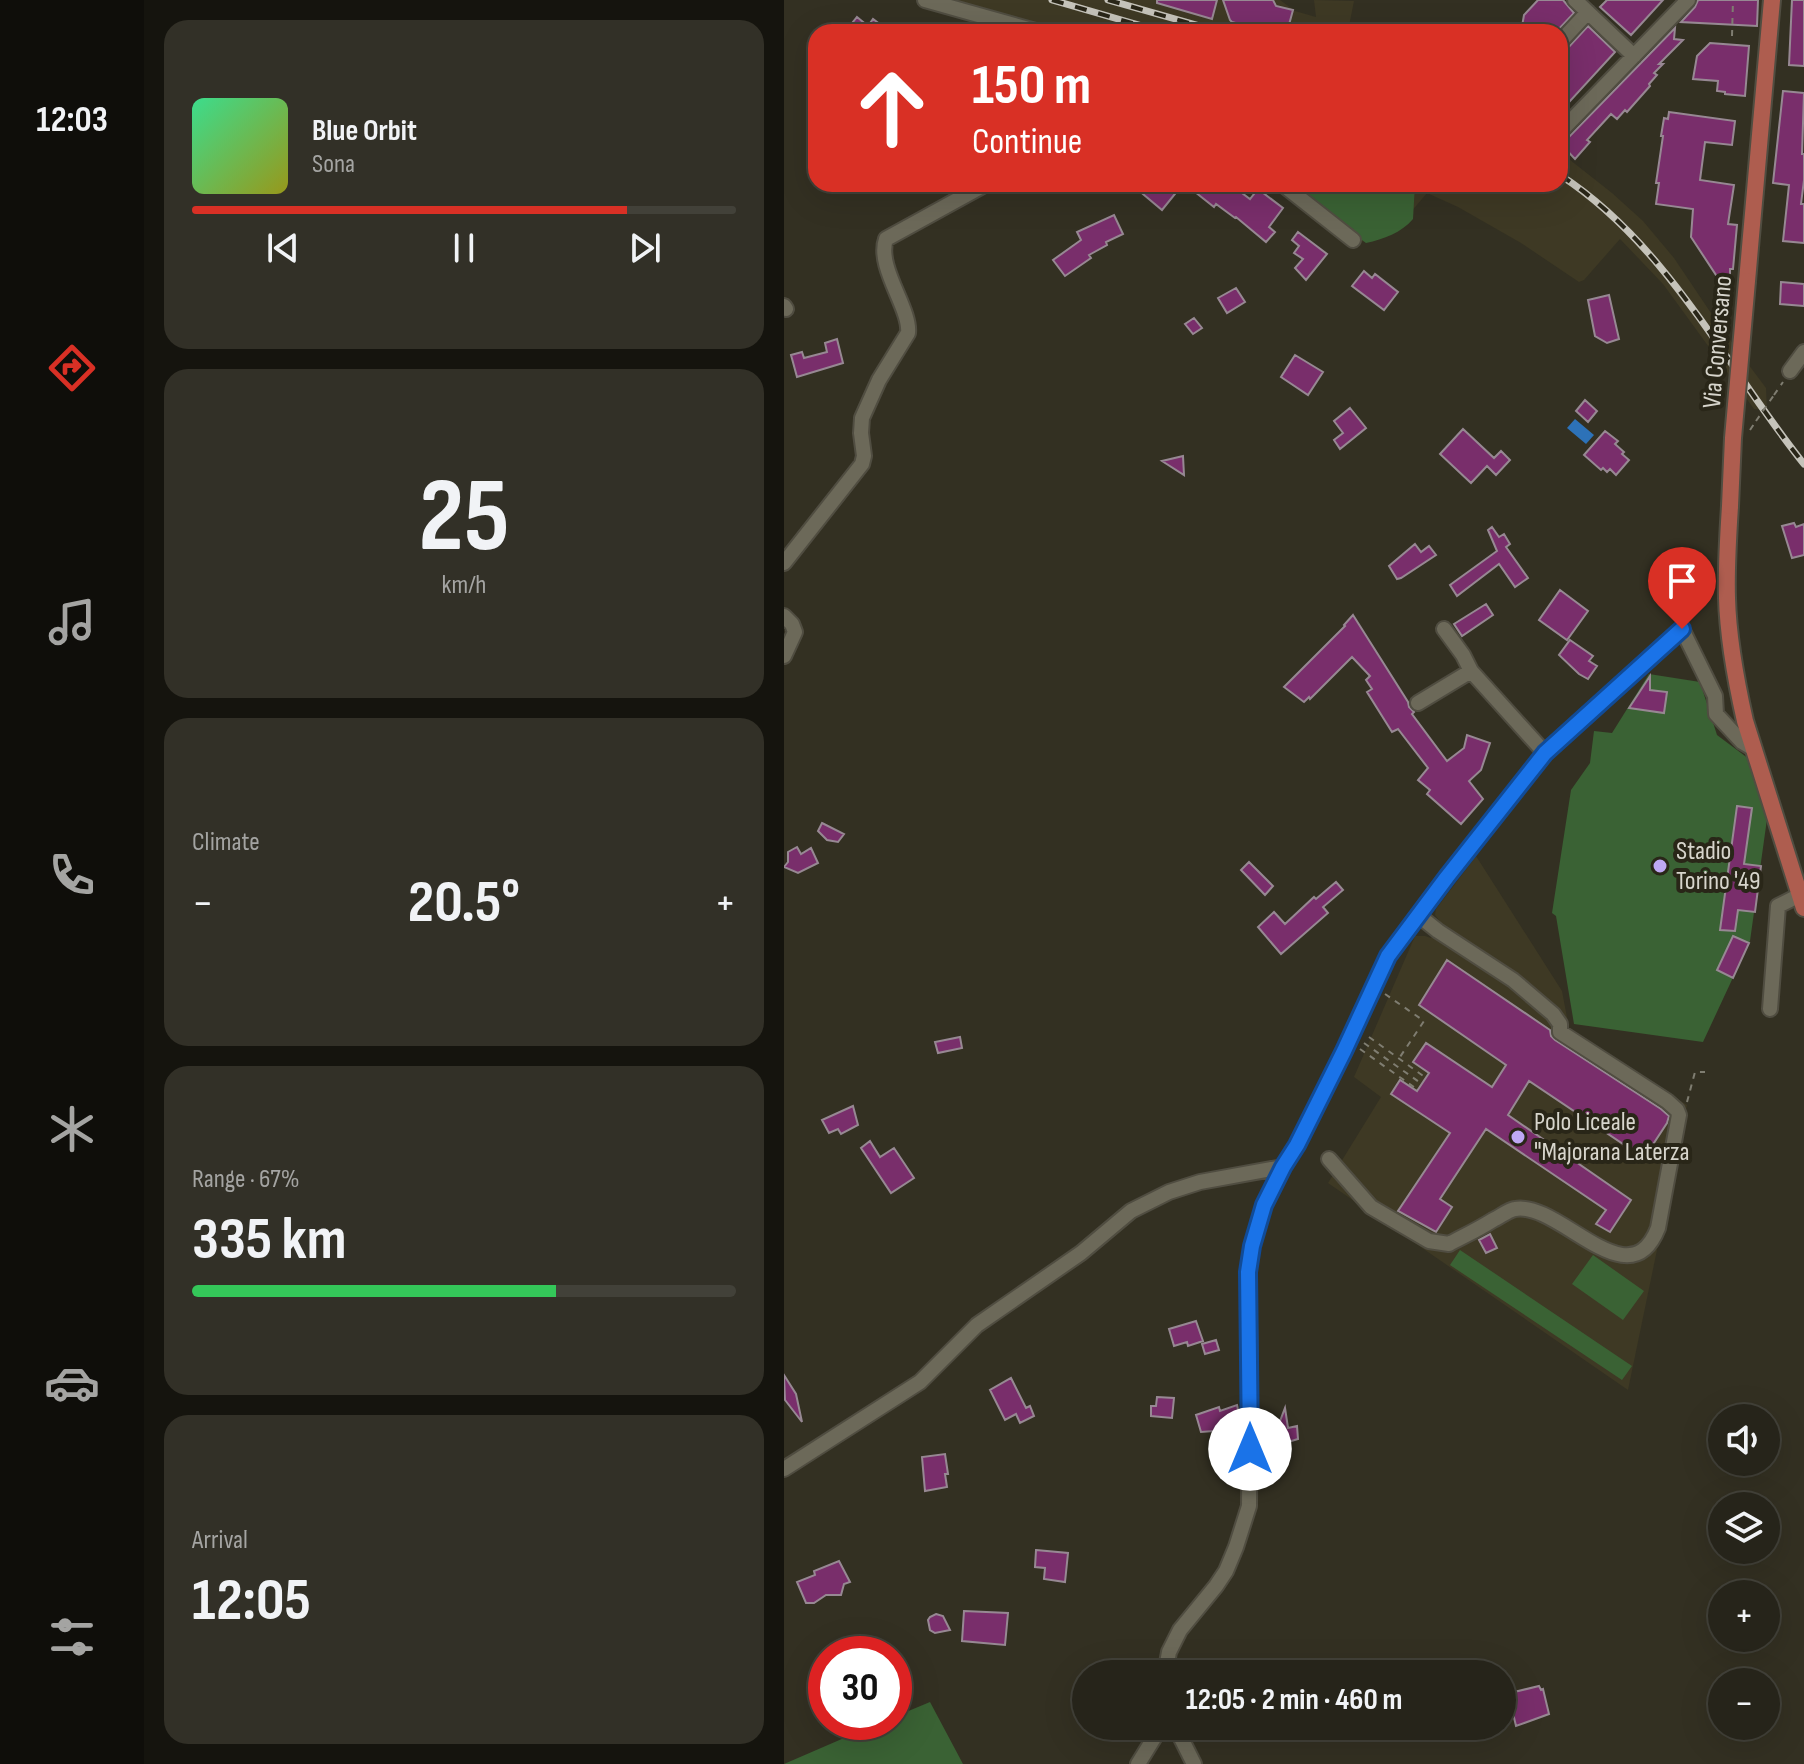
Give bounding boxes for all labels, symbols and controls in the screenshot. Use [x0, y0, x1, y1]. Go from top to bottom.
text: 150 m [972, 53, 1091, 120]
icon: ahead [840, 56, 944, 160]
text: 12:03 [36, 99, 108, 142]
text: Blue Orbit [312, 113, 417, 149]
text: Continue [972, 121, 1082, 164]
text: Sona [312, 149, 355, 180]
icon: previous [261, 226, 305, 270]
icon: pause [442, 226, 486, 270]
icon: next [623, 226, 667, 270]
street label: Via Conversano [1697, 274, 1739, 410]
icon: directions [44, 340, 100, 396]
text: 25 [418, 455, 510, 580]
pin [1648, 547, 1716, 629]
icon: arrive [1660, 559, 1704, 603]
text: km/h [442, 570, 486, 601]
icon: music [44, 594, 100, 650]
text: Climate [192, 827, 260, 858]
place label: Stadio Torino '49 [1676, 836, 1761, 897]
icon: phone [44, 847, 100, 903]
marker: Stadio Torino '49 [1651, 857, 1669, 875]
text: 20.5° [408, 867, 520, 939]
text: − [192, 877, 214, 930]
text: + [714, 877, 736, 930]
icon: climate [44, 1101, 100, 1157]
place label: Polo Liceale "Majorana Laterza [1534, 1107, 1689, 1168]
marker: Polo Liceale "Majorana Laterza [1509, 1128, 1527, 1146]
text: Range · 67% [192, 1164, 300, 1195]
text: 335 km [192, 1204, 347, 1276]
icon: car [44, 1355, 100, 1411]
map controls [1708, 1404, 1780, 1740]
button: sound [1708, 1404, 1780, 1476]
position arrow [1208, 1407, 1292, 1491]
button: layers [1708, 1492, 1780, 1564]
text: Arrival [192, 1525, 248, 1556]
text: 12:05 [192, 1565, 311, 1637]
button: + [1708, 1580, 1780, 1652]
icon: filters [44, 1609, 100, 1665]
speed limit sign: 30 [808, 1636, 912, 1740]
button: − [1708, 1668, 1780, 1740]
text: 12:05 · 2 min · 460 m [1186, 1682, 1402, 1718]

